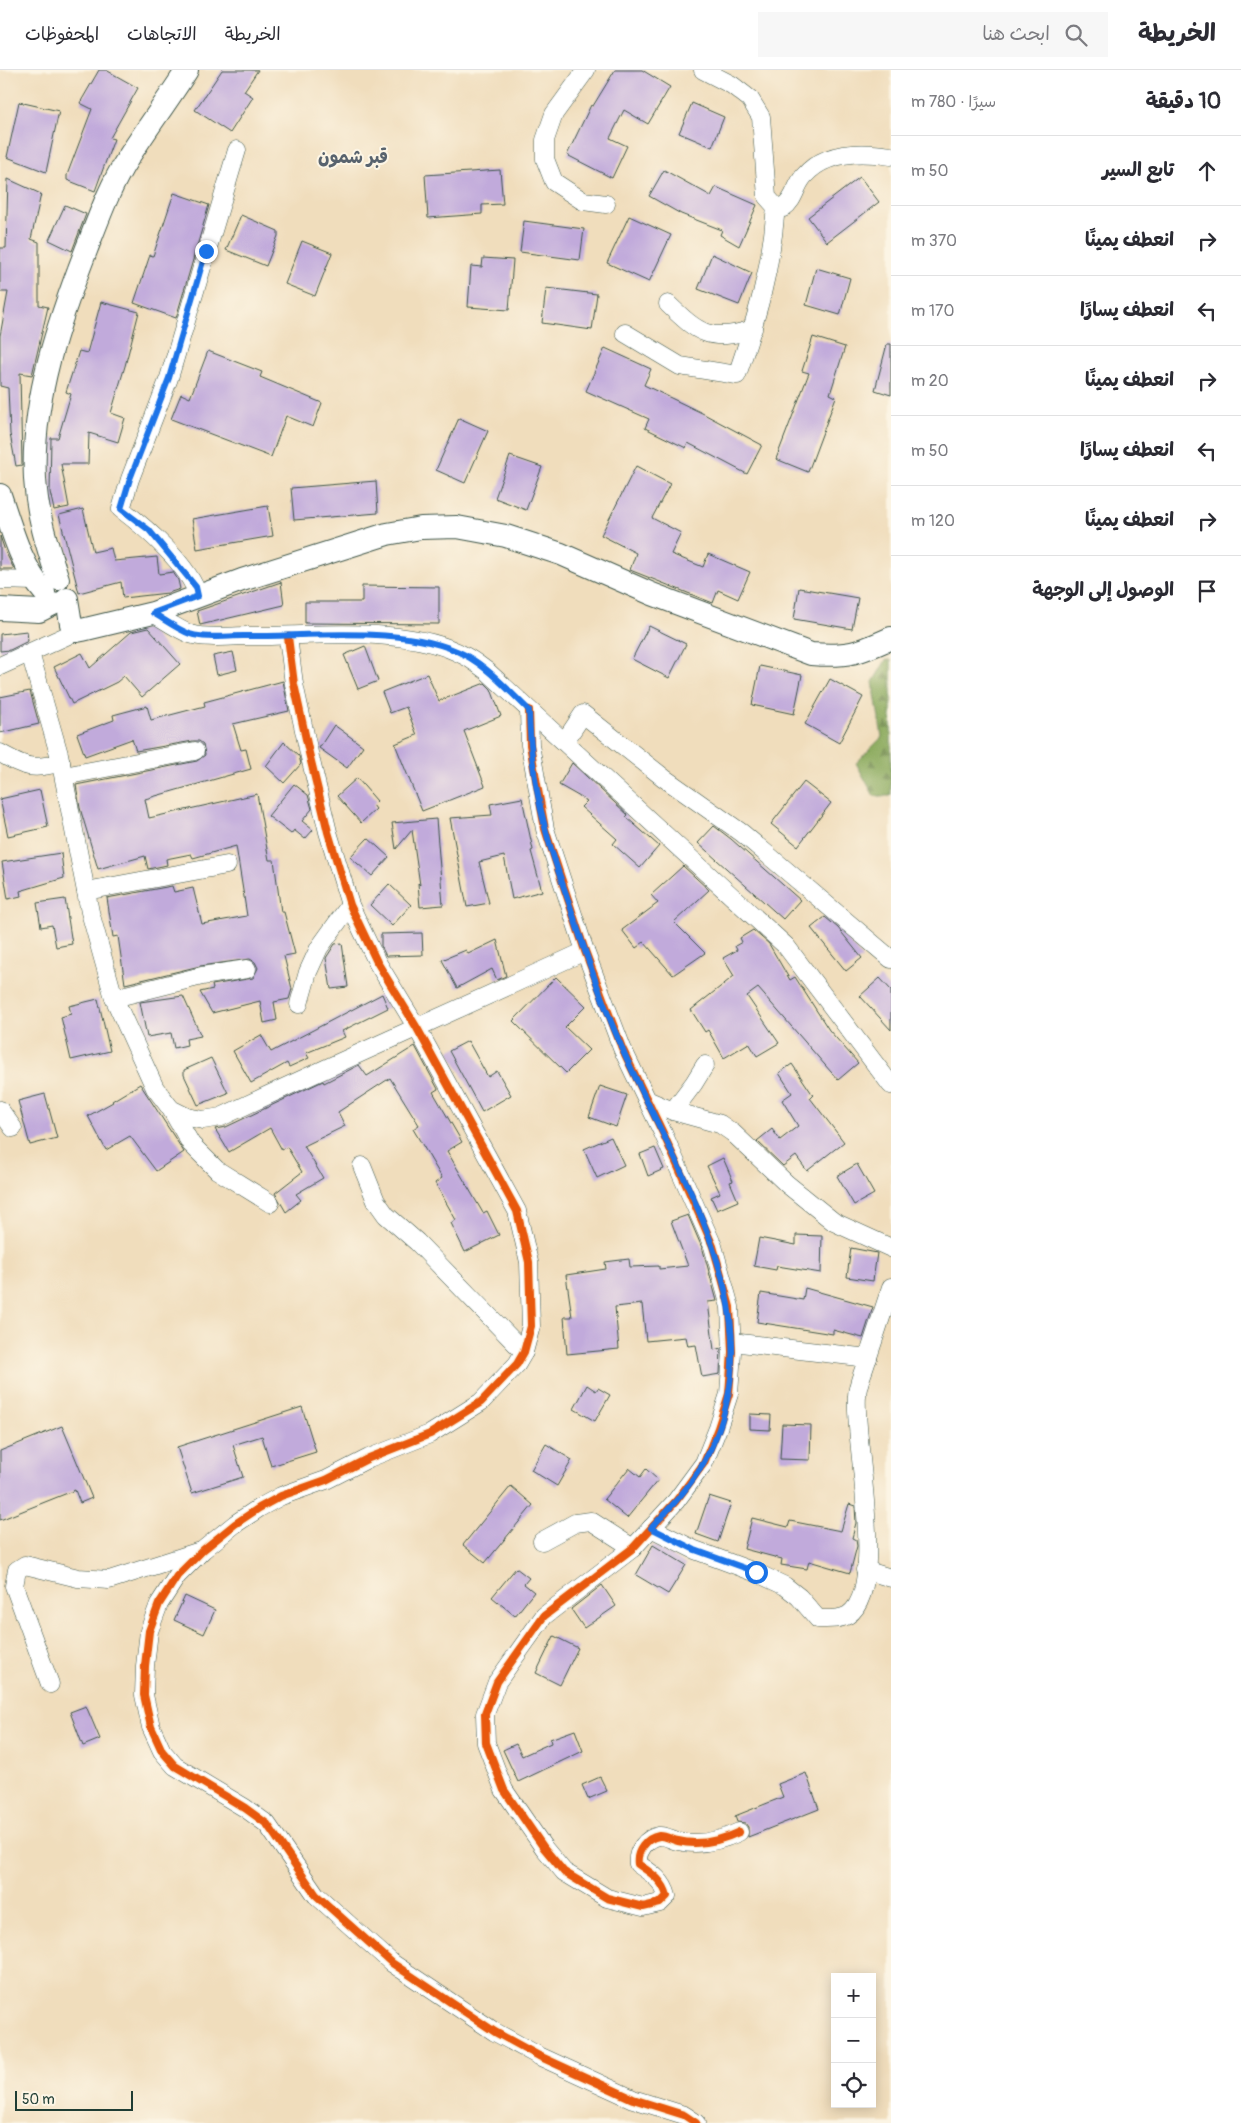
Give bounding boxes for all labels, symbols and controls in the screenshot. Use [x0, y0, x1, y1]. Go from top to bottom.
search box [758, 12, 1108, 57]
text: الخريطة [1138, 19, 1216, 48]
icon: search [1062, 21, 1090, 49]
text: ابحث هنا [982, 22, 1050, 46]
text: المحفوظات [25, 23, 99, 46]
text: الاتجاهات [127, 23, 197, 46]
text: الخريطة [225, 23, 281, 46]
text: 10 دقيقة [1145, 88, 1221, 115]
text: سيرًا · 780 m [911, 92, 996, 112]
district label: قبر شمون [318, 146, 388, 169]
icon: ahead [1193, 157, 1221, 185]
text: تابع السير [1102, 158, 1174, 182]
text: 50 m [911, 161, 948, 181]
icon: right [1193, 227, 1221, 255]
text: انعطف يمينًا [1085, 228, 1174, 252]
text: 370 m [911, 231, 957, 251]
route end [195, 240, 218, 263]
icon: left [1193, 297, 1221, 325]
text: انعطف يسارًا [1080, 298, 1174, 322]
text: 170 m [911, 301, 954, 321]
icon: right [1193, 367, 1221, 395]
text: انعطف يمينًا [1085, 368, 1174, 392]
text: 20 m [911, 371, 949, 391]
icon: left [1193, 437, 1221, 465]
text: انعطف يسارًا [1080, 438, 1174, 462]
text: 50 m [911, 441, 948, 461]
icon: right [1193, 507, 1221, 535]
text: انعطف يمينًا [1085, 508, 1174, 532]
text: 120 m [911, 511, 955, 531]
icon: arrive [1193, 577, 1221, 605]
text: الوصول إلى الوجهة [1032, 578, 1174, 602]
route start [745, 1561, 768, 1584]
map controls [831, 1973, 876, 2108]
button: + [831, 1973, 876, 2018]
button: − [831, 2018, 876, 2063]
button: locate [831, 2063, 876, 2108]
scale bar [15, 2088, 132, 2111]
text: 50 m [22, 2091, 55, 2108]

